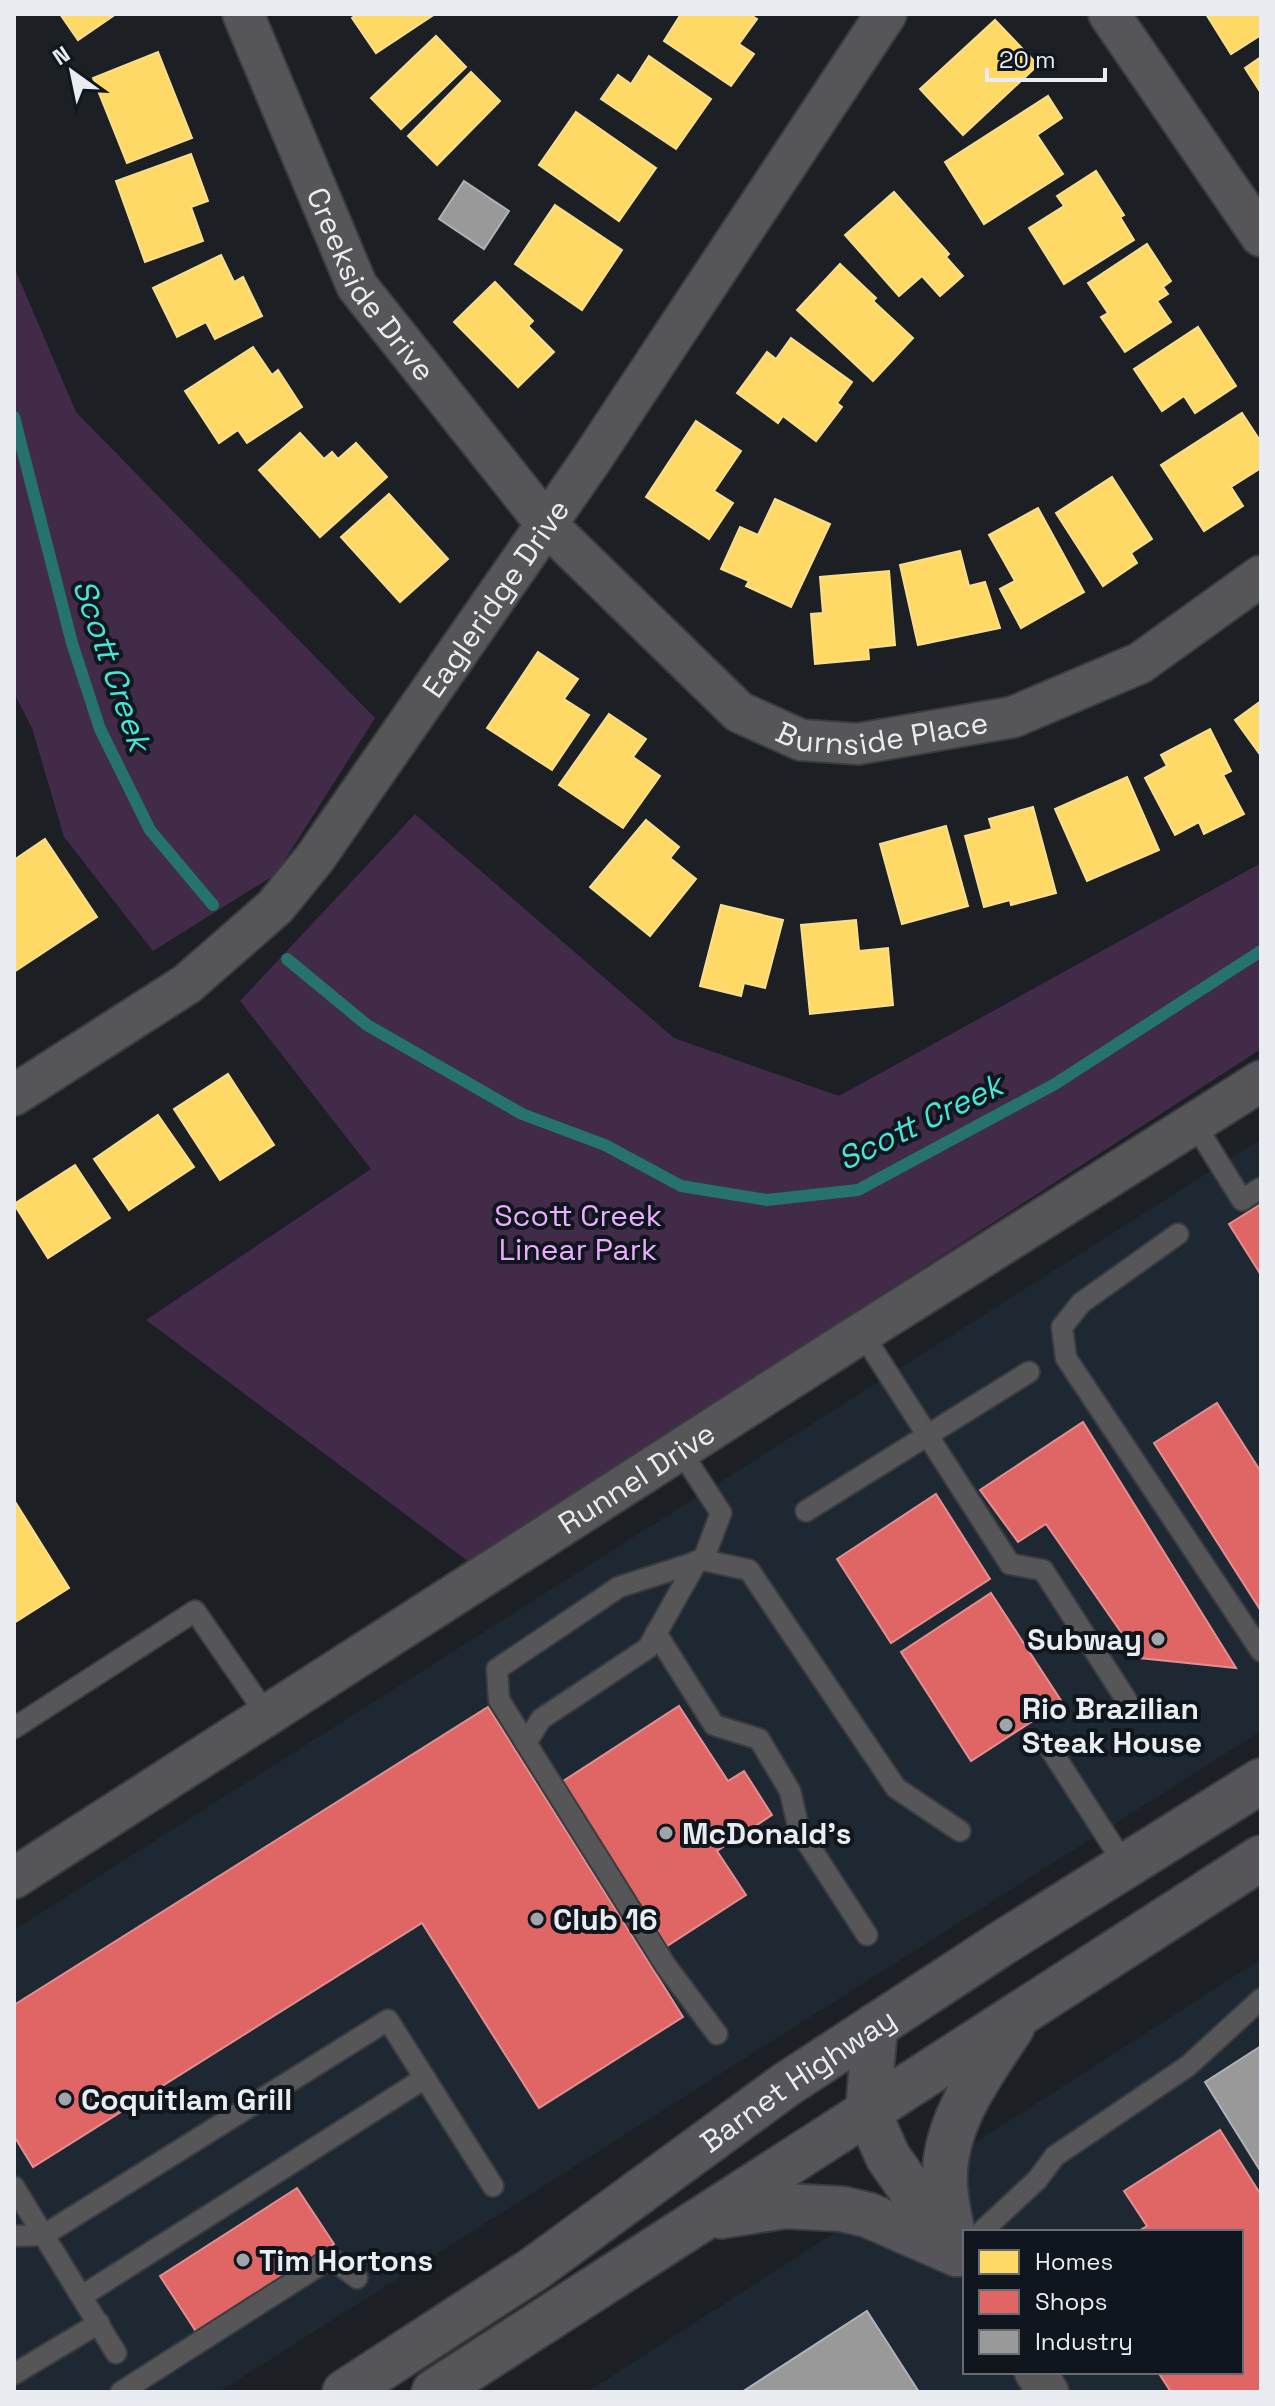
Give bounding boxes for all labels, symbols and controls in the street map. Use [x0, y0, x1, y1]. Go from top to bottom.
north arrow [32, 32, 112, 112]
scale bar [987, 32, 1105, 82]
text: N [47, 39, 75, 71]
text: 20 m [999, 44, 1056, 75]
street label: Creekside Drive [298, 181, 444, 389]
street label: Eagleridge Drive [413, 491, 578, 705]
water label: Scott Creek [64, 574, 161, 760]
street label: Burnside Place [770, 702, 991, 764]
water label: Scott Creek [831, 1063, 1013, 1179]
park label: Scott Creek Linear Park [494, 1196, 662, 1269]
street label: Runnel Drive [551, 1413, 722, 1542]
place label: Subway [1027, 1620, 1142, 1659]
marker: Subway [1149, 1630, 1167, 1648]
place label: Rio Brazilian Steak House [1022, 1689, 1202, 1762]
marker: Rio Brazilian Steak House [997, 1716, 1015, 1734]
place label: McDonald's [682, 1814, 852, 1853]
marker: McDonald's [657, 1824, 675, 1842]
place label: Club 16 [553, 1900, 658, 1939]
marker: Club 16 [528, 1910, 546, 1928]
street label: Barnet Highway [692, 1999, 903, 2161]
place label: Coquitlam Grill [81, 2080, 292, 2119]
marker: Coquitlam Grill [56, 2090, 74, 2108]
legend [963, 2230, 1243, 2374]
place label: Tim Hortons [259, 2241, 433, 2280]
text: Homes [1035, 2246, 1113, 2277]
marker: Tim Hortons [234, 2251, 252, 2269]
text: Shops [1035, 2286, 1107, 2317]
text: Industry [1035, 2326, 1133, 2357]

